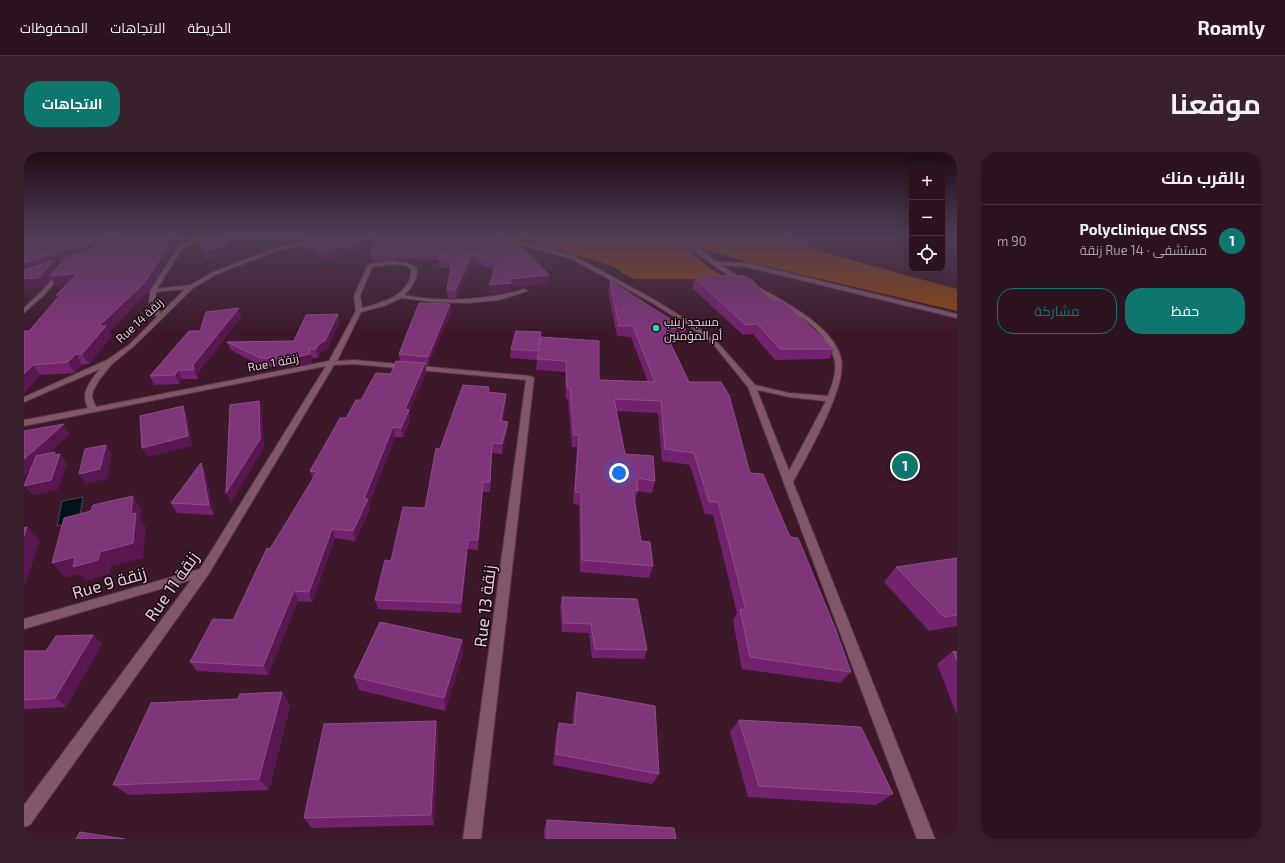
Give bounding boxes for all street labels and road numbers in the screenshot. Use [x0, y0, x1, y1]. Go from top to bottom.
street label: Rue 14 زنقة [113, 295, 166, 346]
street label: Rue 1 زنقة [246, 350, 300, 375]
street label: Rue 11 زنقة [140, 547, 204, 626]
street label: Rue 9 زنقة [70, 562, 149, 604]
street label: Rue 13 زنقة [469, 564, 501, 649]

